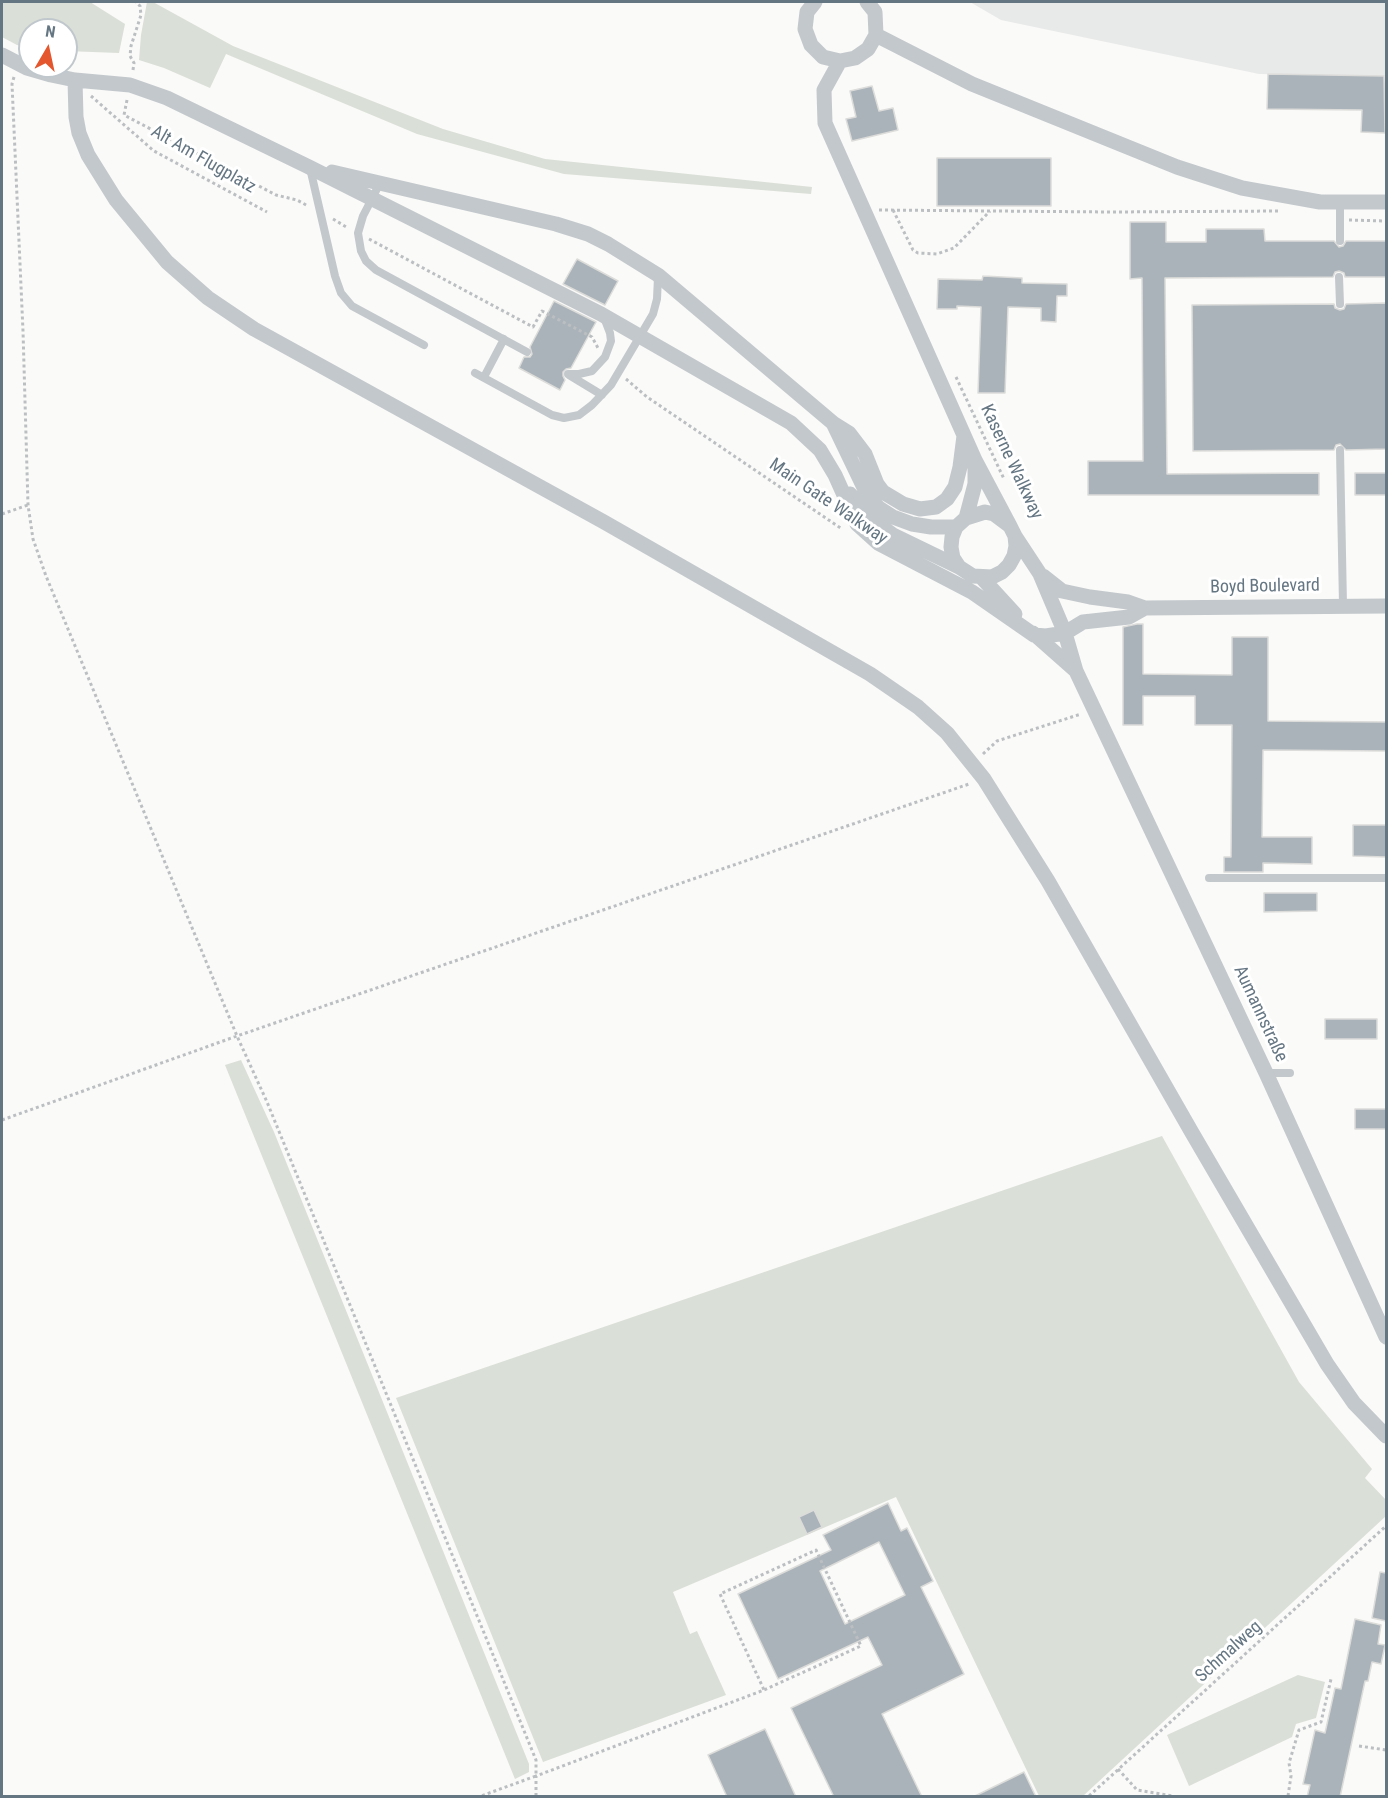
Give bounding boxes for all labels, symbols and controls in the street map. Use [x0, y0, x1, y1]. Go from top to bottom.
north arrow [18, 18, 78, 78]
text: N [44, 22, 57, 42]
street label: Alt Am Flugplatz [147, 121, 259, 199]
street label: Kaserne Walkway [975, 401, 1047, 523]
street label: Main Gate Walkway [765, 454, 891, 550]
street label: Boyd Boulevard [1210, 575, 1320, 599]
street label: Aumannstraße [1228, 962, 1292, 1066]
street label: Schmalweg [1191, 1617, 1267, 1687]

